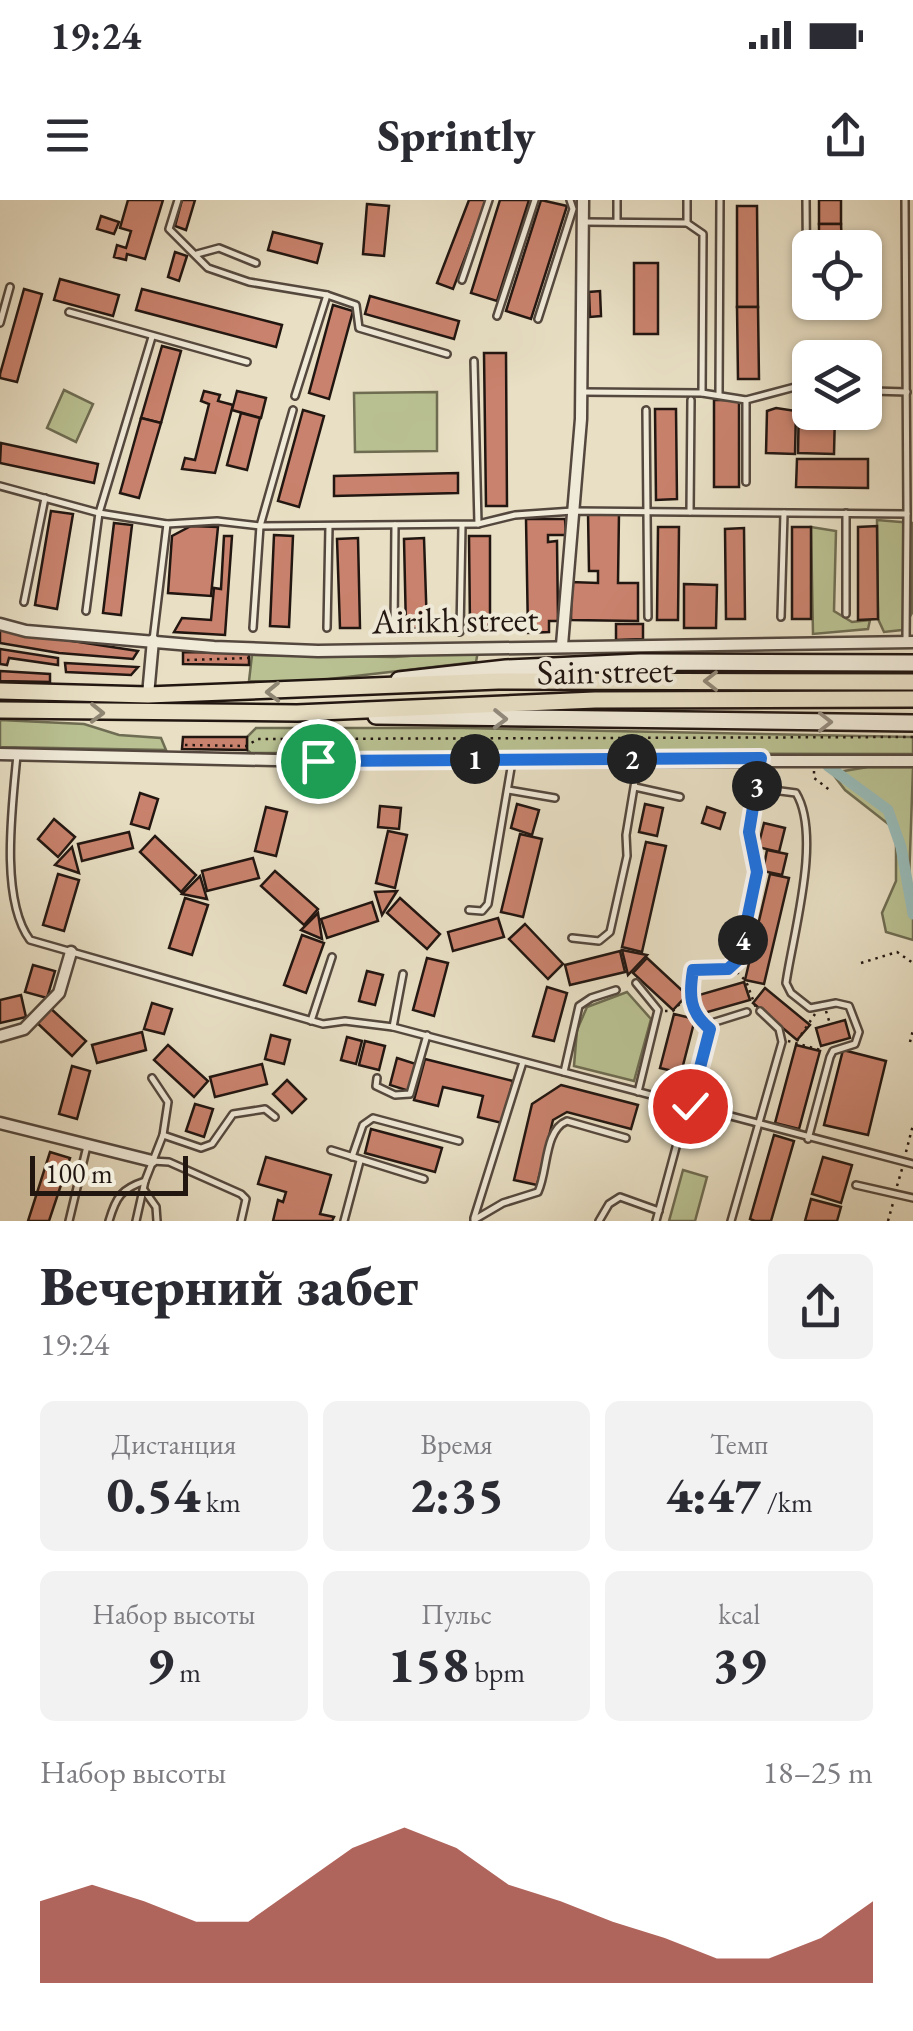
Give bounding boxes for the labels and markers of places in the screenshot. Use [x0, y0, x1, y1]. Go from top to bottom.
pin [276, 719, 361, 804]
pin: 1 [450, 734, 500, 784]
pin: 2 [607, 734, 657, 784]
pin: 3 [732, 761, 782, 811]
pin: 4 [718, 915, 768, 965]
pin [648, 1064, 733, 1149]

